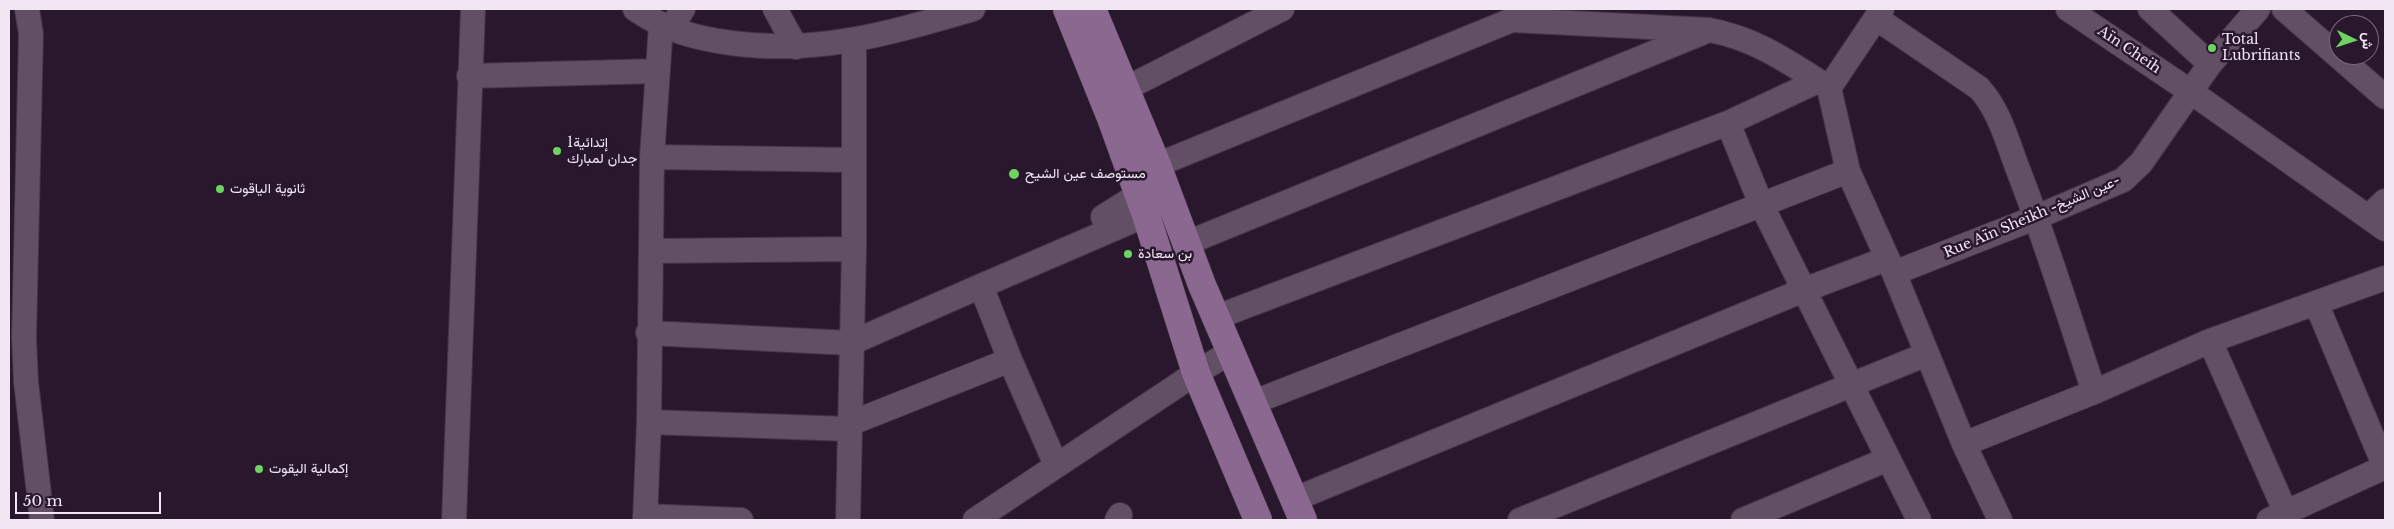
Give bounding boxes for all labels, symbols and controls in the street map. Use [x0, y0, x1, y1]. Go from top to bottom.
north arrow [2329, 15, 2379, 65]
street label: Aïn Cheih [2094, 23, 2164, 77]
place label: Total Lubrifiants [2222, 32, 2300, 64]
text: ش [2358, 32, 2378, 50]
marker: Total Lubrifiants [2206, 42, 2218, 54]
place label: 1إتدائية جدان لمبارك [567, 135, 637, 168]
marker: 1إتدائية جدان لمبارك [551, 145, 563, 157]
place label: مستوصف عين الشيح [1025, 166, 1146, 182]
marker: مستوصف عين الشيح [1007, 167, 1021, 181]
street label: Rue Aïn Sheikh -عين الشيخ- [1941, 172, 2123, 262]
place label: ثانوية الياقوت [230, 181, 305, 197]
marker: ثانوية الياقوت [214, 183, 226, 195]
place label: بن سعادة [1138, 246, 1192, 262]
marker: بن سعادة [1122, 248, 1134, 260]
place label: إكمالية اليقوت [269, 461, 348, 477]
marker: إكمالية اليقوت [253, 463, 265, 475]
scale bar [18, 482, 164, 514]
text: 50 m [23, 491, 63, 510]

